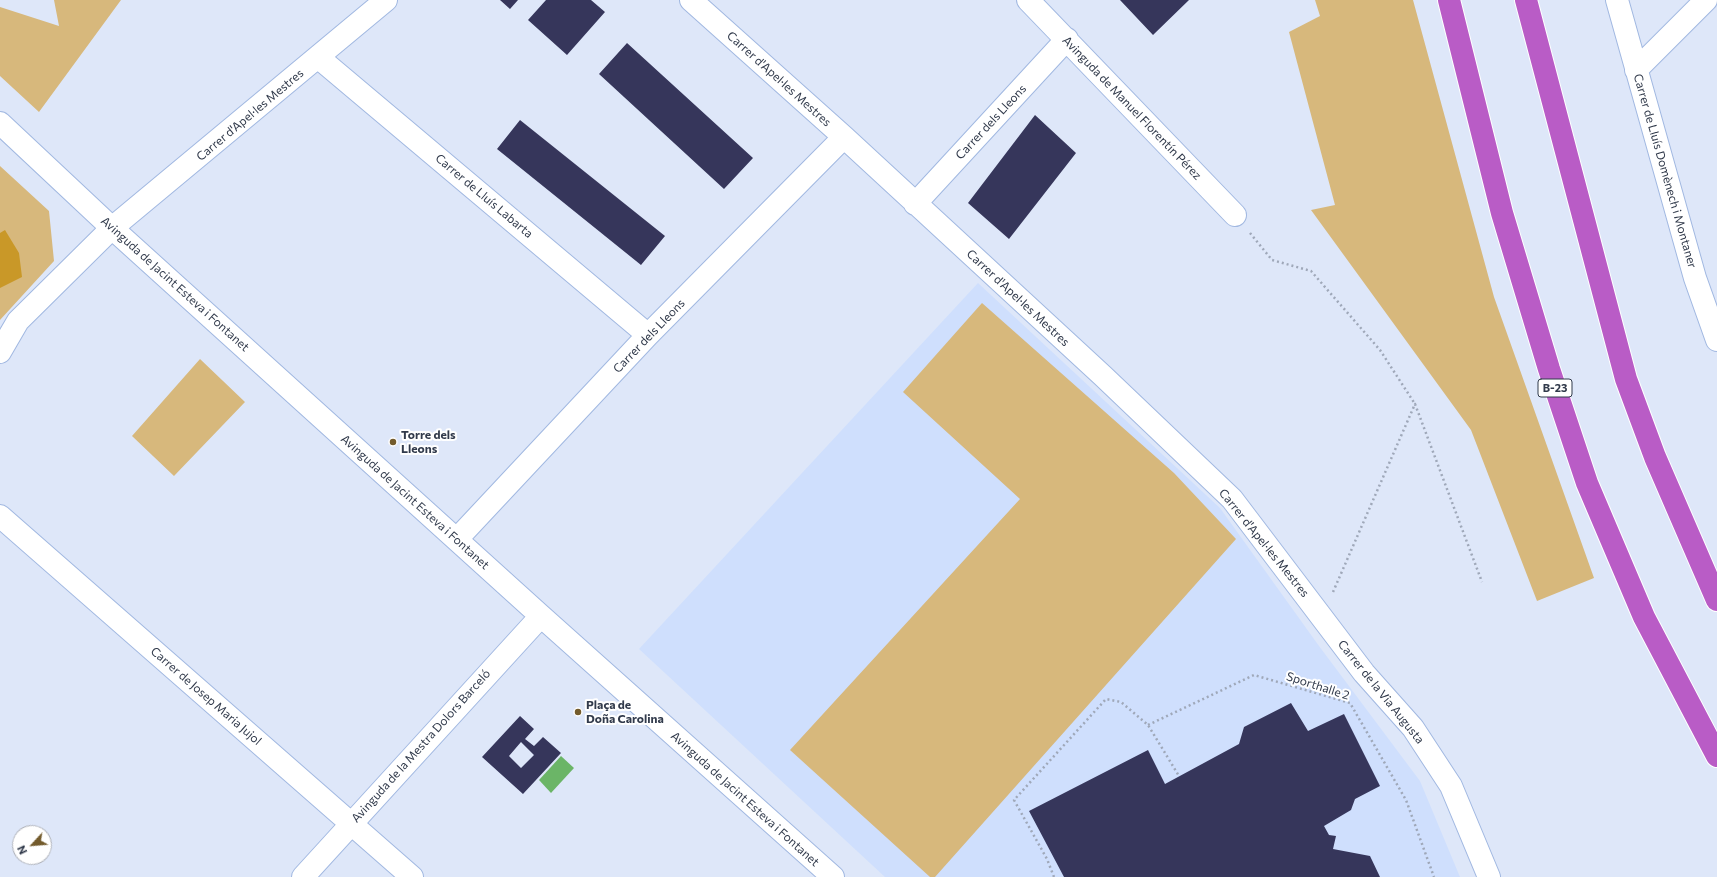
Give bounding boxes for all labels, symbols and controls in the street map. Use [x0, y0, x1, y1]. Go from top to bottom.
street label: Carrer d'Apel·les Mestres [724, 28, 834, 130]
street label: Avinguda de Manuel Florentín Pérez [1060, 33, 1204, 183]
street label: Carrer d'Apel·les Mestres [194, 66, 306, 164]
street label: Carrer de Lluís Domènech i Montaner [1630, 72, 1700, 270]
street label: Carrer dels Lleons [953, 82, 1029, 162]
street label: Carrer de Lluís Labarta [432, 151, 536, 241]
street label: Avinguda de Jacint Esteva i Fontanet [98, 214, 252, 354]
street label: Carrer d'Apel·les Mestres [964, 247, 1072, 349]
street label: Carrer dels Lleons [610, 296, 688, 376]
road number: B-23 [1538, 379, 1572, 397]
place label: Torre dels Lleons [401, 428, 456, 456]
street label: Avinguda de Jacint Esteva i Fontanet [338, 432, 492, 572]
marker: Torre dels Lleons [388, 437, 398, 447]
street label: Carrer d'Apel·les Mestres [1216, 486, 1312, 600]
street label: Carrer de la Via Augusta [1335, 637, 1427, 747]
street label: Carrer de Josep Maria Jujol [148, 644, 264, 748]
street label: Avinguda de la Mestra Dolors Barceló [348, 667, 494, 825]
street label: Sporthalle 2 [1285, 669, 1351, 703]
place label: Plaça de Doña Carolina [586, 698, 664, 726]
marker: Plaça de Doña Carolina [573, 707, 583, 717]
street label: Avinguda de Jacint Esteva i Fontanet [668, 729, 822, 869]
north arrow [12, 825, 52, 865]
text: N [14, 843, 29, 857]

